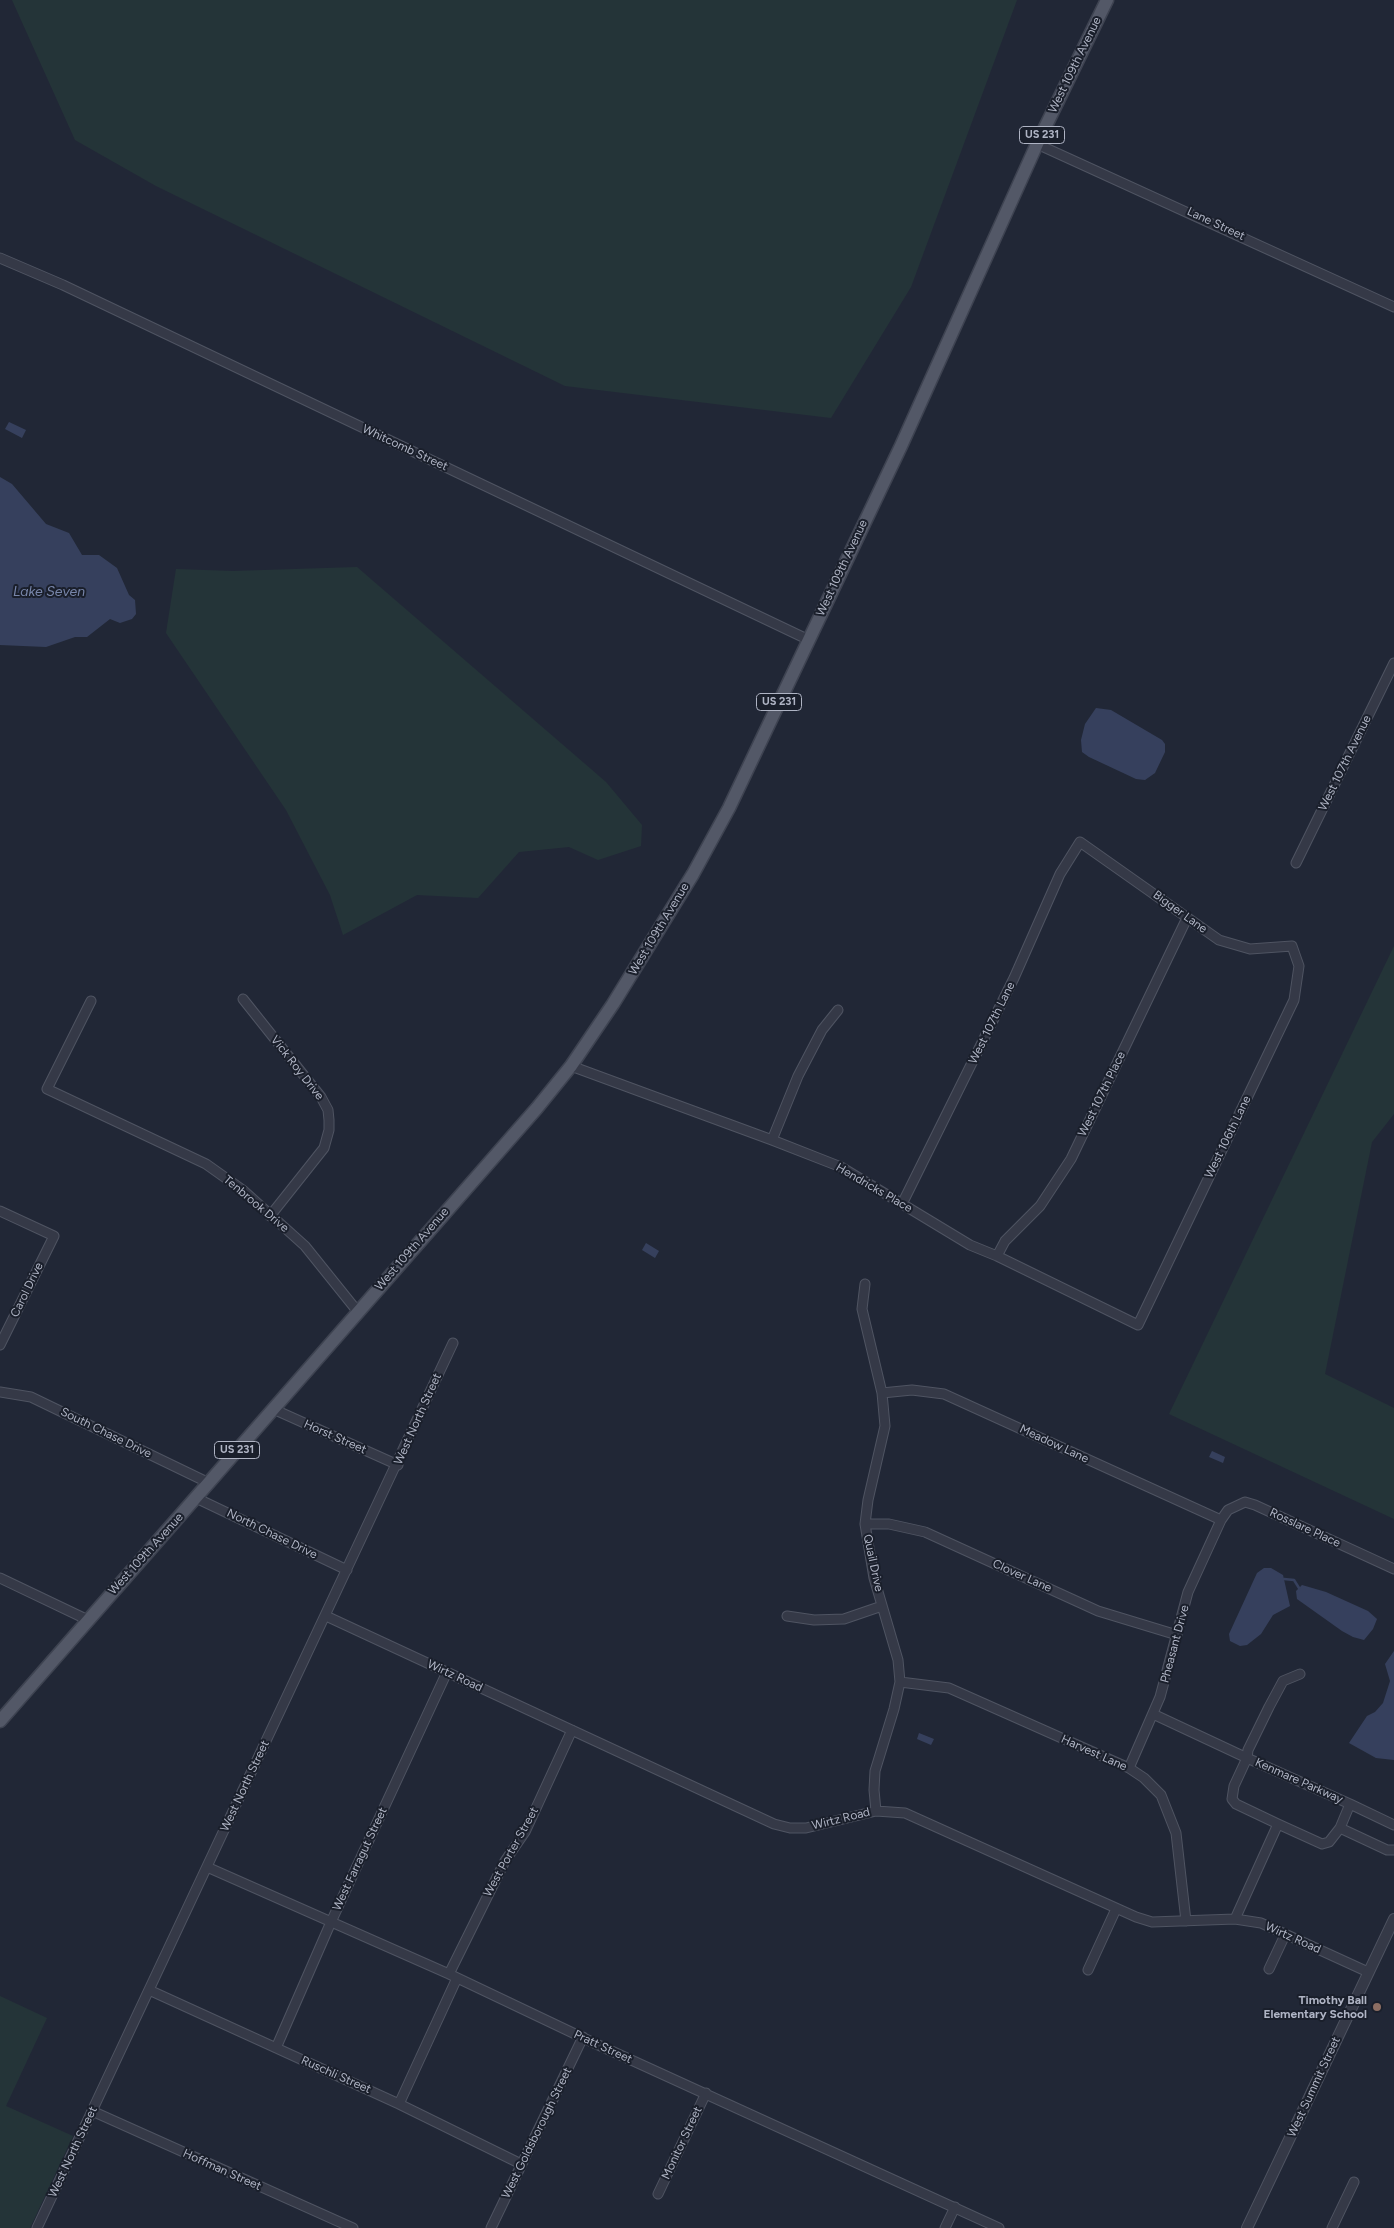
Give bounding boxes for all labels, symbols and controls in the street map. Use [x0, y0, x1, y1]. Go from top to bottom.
street label: West 109th Avenue [1046, 15, 1104, 115]
road number: US 231 [1020, 126, 1064, 144]
street label: Lane Street [1185, 204, 1247, 244]
street label: Whitcomb Street [360, 422, 450, 474]
street label: West 109th Avenue [813, 517, 871, 619]
water label: Lake Seven [13, 584, 85, 600]
road number: US 231 [756, 694, 802, 710]
street label: West 107th Avenue [1316, 713, 1374, 813]
street label: West 109th Avenue [626, 880, 692, 978]
street label: Bigger Lane [1150, 888, 1210, 936]
street label: West 107th Lane [966, 980, 1018, 1066]
street label: Vick Roy Drive [267, 1033, 327, 1103]
street label: West 107th Place [1075, 1049, 1129, 1139]
street label: West 106th Lane [1202, 1093, 1254, 1181]
street label: Hendricks Place [833, 1160, 915, 1216]
street label: Tenbrook Drive [220, 1173, 292, 1235]
street label: West 109th Avenue [372, 1205, 452, 1293]
street label: Carol Drive [8, 1260, 46, 1320]
street label: West North Street [391, 1371, 445, 1467]
street label: South Chase Drive [58, 1405, 154, 1461]
street label: Horst Street [302, 1417, 368, 1457]
street label: Meadow Lane [1017, 1422, 1091, 1466]
road number: US 231 [214, 1442, 260, 1458]
street label: Rosslare Place [1267, 1505, 1343, 1551]
street label: North Chase Drive [224, 1506, 320, 1562]
street label: West 109th Avenue [106, 1510, 186, 1598]
street label: Quail Drive [860, 1533, 886, 1593]
street label: Clover Lane [990, 1557, 1054, 1595]
street label: Pheasant Drive [1158, 1604, 1192, 1684]
street label: Wirtz Road [425, 1657, 485, 1695]
street label: Harvest Lane [1059, 1732, 1129, 1774]
street label: West North Street [218, 1738, 272, 1834]
street label: Kenmare Parkway [1253, 1755, 1345, 1807]
street label: West Farragut Street [330, 1805, 390, 1913]
street label: West Porter Street [480, 1805, 542, 1899]
street label: Wirtz Road [810, 1805, 872, 1833]
street label: Wirtz Road [1263, 1919, 1323, 1957]
place label: Timothy Ball Elementary School [1263, 1993, 1367, 2021]
marker: Timothy Ball Elementary School [1371, 2001, 1383, 2013]
street label: Pratt Street [572, 2027, 634, 2067]
street label: West Summit Street [1284, 2035, 1344, 2139]
street label: Ruschli Street [299, 2053, 373, 2097]
street label: West Goldsborough Street [499, 2065, 575, 2201]
street label: West North Street [46, 2104, 100, 2200]
street label: Monitor Street [659, 2104, 705, 2182]
street label: Hoffman Street [181, 2146, 263, 2194]

